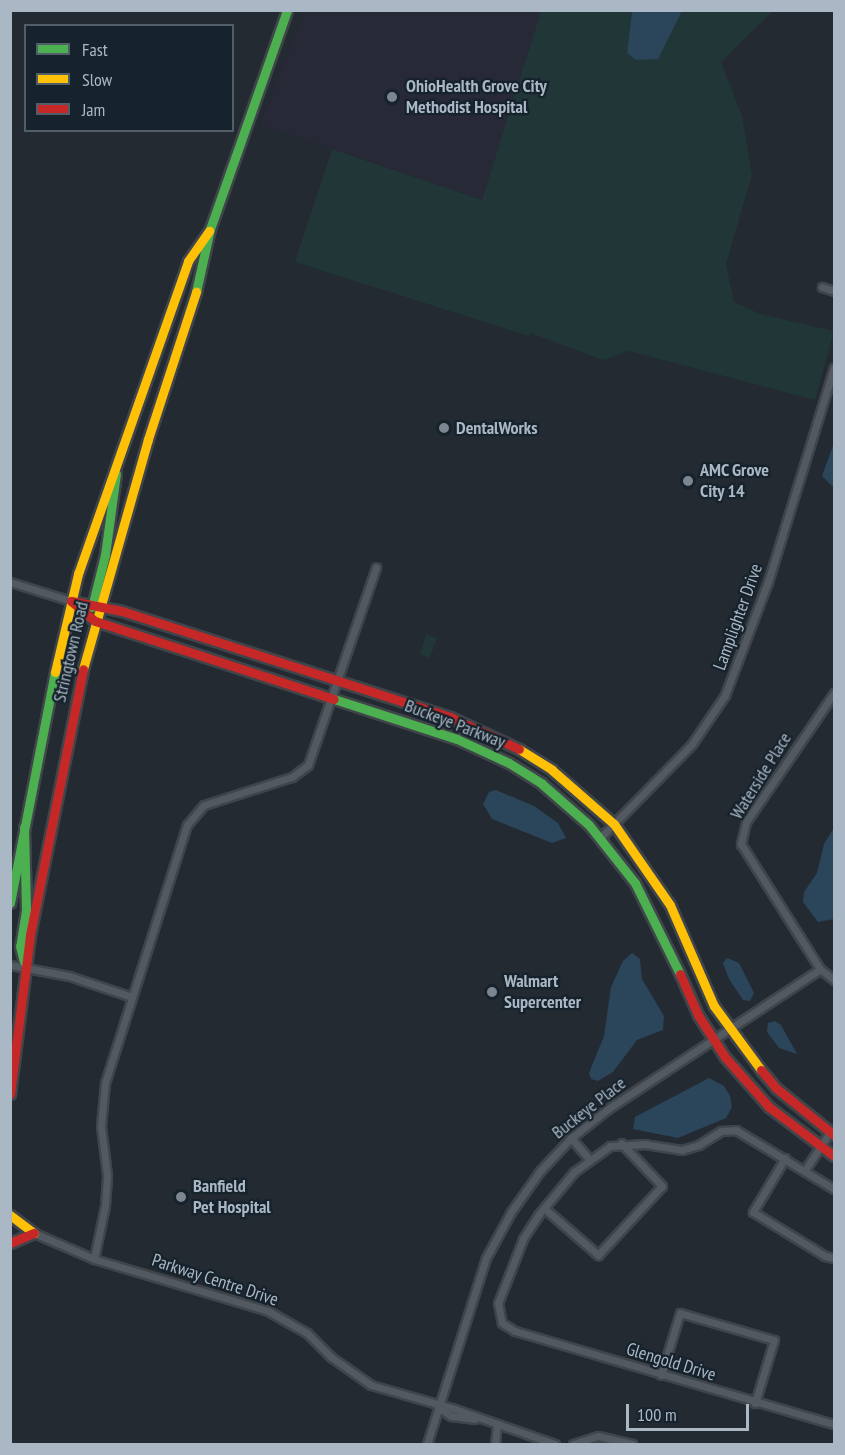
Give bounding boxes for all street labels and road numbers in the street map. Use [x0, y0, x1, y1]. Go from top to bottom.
street label: Lamplighter Drive [709, 561, 767, 673]
street label: Stringtown Road [49, 600, 93, 704]
street label: Buckeye Parkway [402, 695, 508, 753]
street label: Waterside Place [726, 729, 796, 823]
street label: Buckeye Place [548, 1072, 630, 1144]
street label: Parkway Centre Drive [149, 1249, 281, 1311]
street label: Glengold Drive [624, 1338, 718, 1386]

